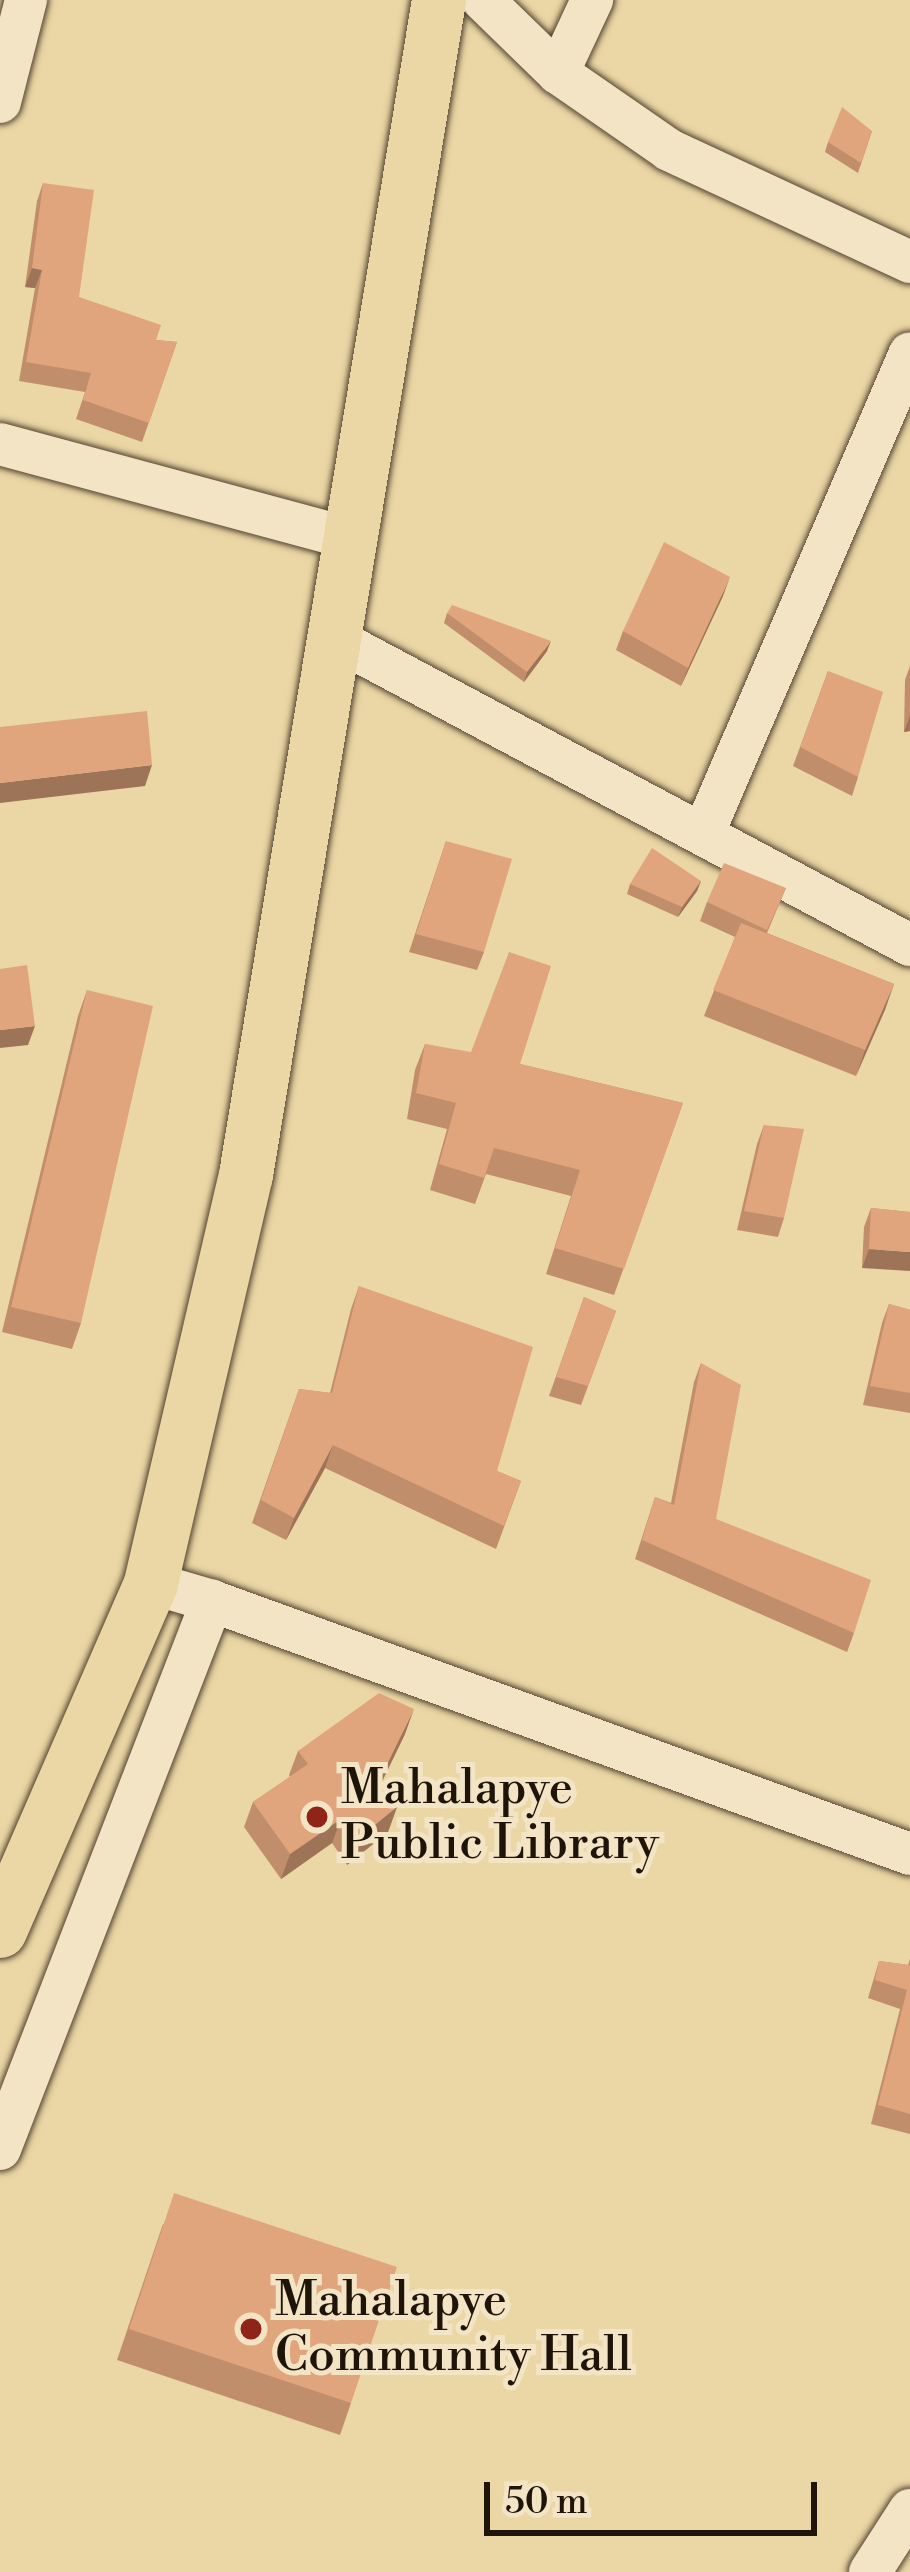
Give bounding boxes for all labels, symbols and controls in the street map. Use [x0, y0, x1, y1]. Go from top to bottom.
place label: Mahalapye Public Library [341, 1760, 659, 1873]
marker: Mahalapye Public Library [304, 1804, 330, 1830]
place label: Mahalapye Community Hall [275, 2272, 632, 2385]
marker: Mahalapye Community Hall [238, 2316, 264, 2342]
scale bar [490, 2458, 823, 2532]
text: 50 m [505, 2480, 588, 2525]

